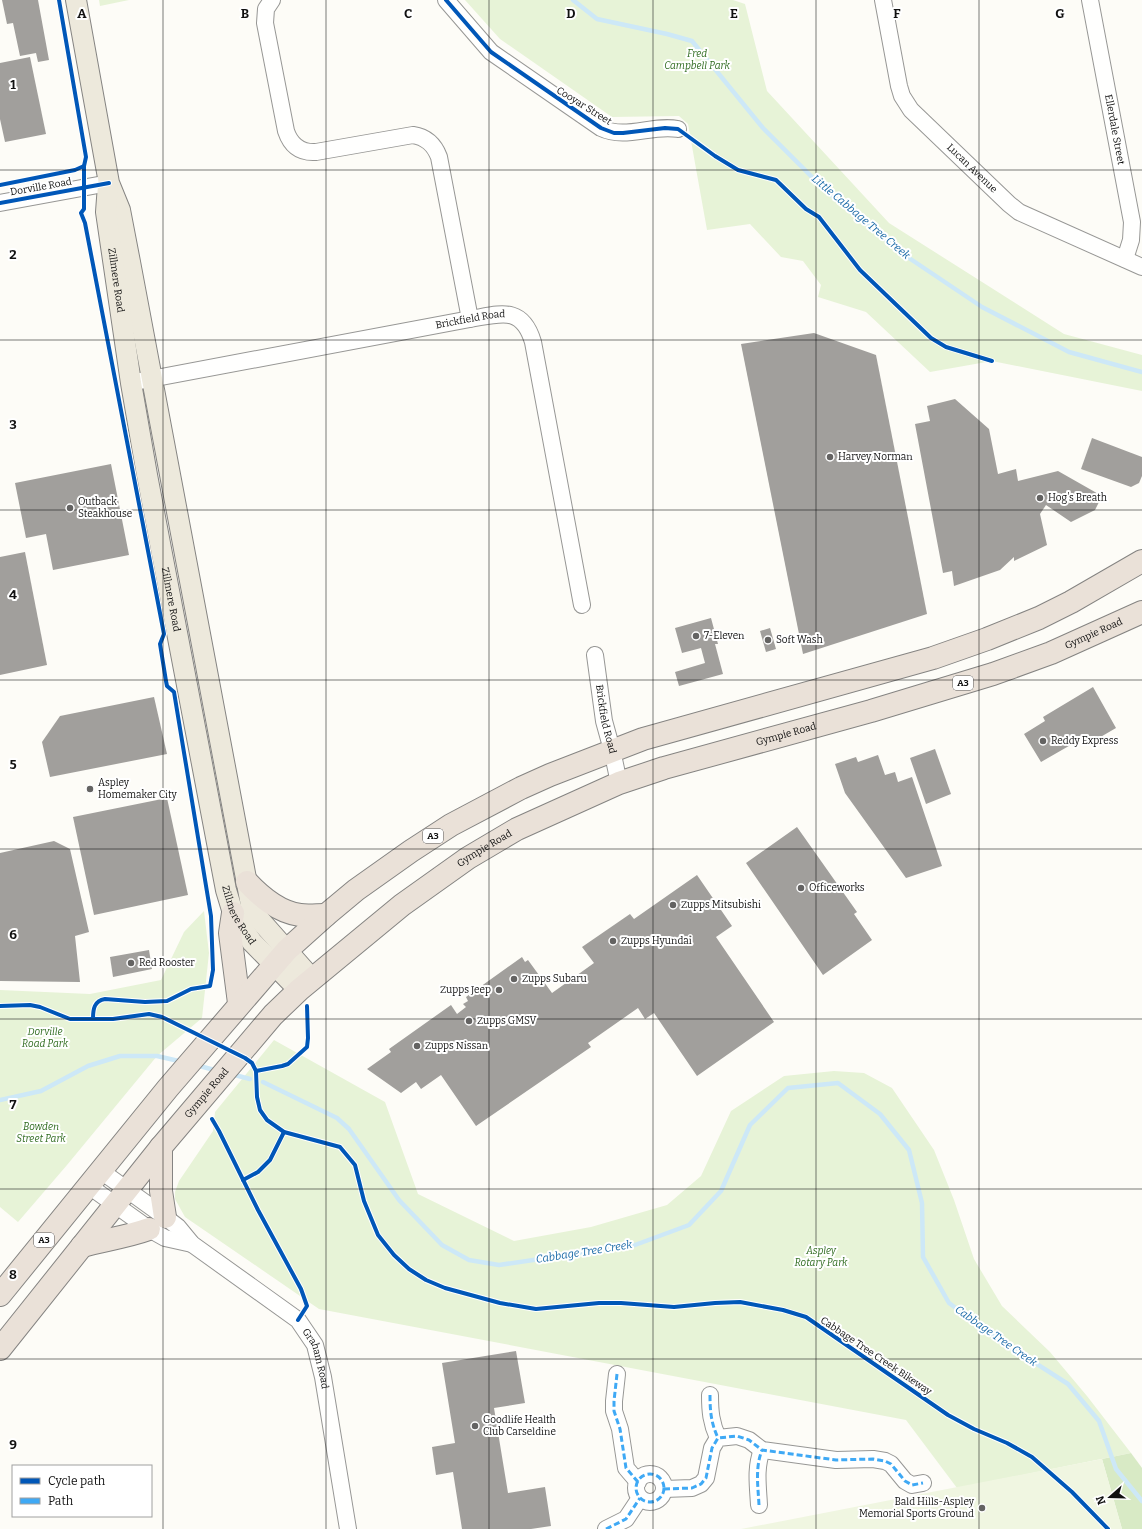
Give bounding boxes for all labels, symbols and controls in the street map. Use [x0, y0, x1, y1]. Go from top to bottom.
text: A [77, 6, 87, 21]
text: B [241, 6, 249, 21]
text: C [404, 6, 412, 21]
text: D [566, 6, 576, 21]
text: E [730, 6, 738, 21]
text: F [893, 6, 901, 21]
text: G [1055, 6, 1065, 21]
park label: Fred Campbell Park [664, 48, 730, 72]
text: 1 [10, 77, 16, 92]
street label: Cooyar Street [554, 84, 614, 128]
street label: Ellerdale Street [1102, 93, 1127, 166]
street label: Lucan Avenue [944, 141, 1000, 195]
water label: Little Cabbage Tree Creek [809, 172, 914, 263]
street label: Dorville Road [9, 176, 73, 198]
text: 2 [9, 247, 17, 262]
street label: Zillmere Road [105, 247, 127, 313]
street label: Brickfield Road [435, 308, 505, 331]
text: 3 [9, 417, 17, 432]
place label: Harvey Norman [838, 451, 913, 463]
marker: Harvey Norman [825, 452, 835, 462]
place label: Hog's Breath [1048, 492, 1108, 504]
marker: Hog's Breath [1035, 493, 1045, 503]
place label: Outback Steakhouse [78, 496, 132, 520]
marker: Outback Steakhouse [65, 503, 75, 513]
street label: Zillmere Road [159, 566, 183, 633]
text: 4 [9, 587, 17, 602]
street label: Gympie Road [1063, 616, 1124, 652]
place label: 7-Eleven [704, 630, 745, 642]
marker: 7-Eleven [691, 631, 701, 641]
place label: Soft Wash [776, 634, 823, 646]
marker: Soft Wash [763, 635, 773, 645]
road number: A3 [953, 676, 973, 690]
street label: Brickfield Road [593, 684, 619, 755]
street label: Gympie Road [755, 720, 818, 748]
place label: Reddy Express [1051, 735, 1119, 747]
marker: Reddy Express [1038, 736, 1048, 746]
text: 5 [9, 757, 17, 772]
place label: Aspley Homemaker City [98, 777, 177, 801]
marker: Aspley Homemaker City [85, 784, 95, 794]
street label: Gympie Road [455, 827, 514, 870]
road number: A3 [423, 829, 443, 843]
place label: Officeworks [809, 882, 865, 894]
marker: Officeworks [796, 883, 806, 893]
street label: Zillmere Road [219, 885, 258, 947]
place label: Zupps Mitsubishi [681, 899, 761, 911]
marker: Zupps Mitsubishi [668, 900, 678, 910]
text: 6 [9, 927, 17, 942]
place label: Zupps Hyundai [621, 935, 692, 947]
marker: Zupps Hyundai [608, 936, 618, 946]
place label: Red Rooster [139, 957, 195, 969]
marker: Red Rooster [126, 958, 136, 968]
place label: Zupps Subaru [522, 973, 587, 985]
marker: Zupps Subaru [509, 974, 519, 984]
place label: Zupps Jeep [440, 984, 491, 996]
marker: Zupps Jeep [494, 985, 504, 995]
place label: Zupps GMSV [477, 1015, 536, 1027]
marker: Zupps GMSV [464, 1016, 474, 1026]
park label: Dorville Road Park [22, 1026, 69, 1050]
place label: Zupps Nissan [425, 1040, 489, 1052]
marker: Zupps Nissan [412, 1041, 422, 1051]
street label: Gympie Road [182, 1066, 231, 1121]
text: 7 [10, 1097, 17, 1112]
park label: Bowden Street Park [16, 1121, 66, 1145]
road number: A3 [34, 1233, 54, 1247]
water label: Cabbage Tree Creek [535, 1238, 634, 1266]
park label: Aspley Rotary Park [794, 1245, 848, 1269]
text: 8 [9, 1267, 17, 1282]
water label: Cabbage Tree Creek [952, 1303, 1040, 1370]
street label: Cabbage Tree Creek Bikeway [818, 1314, 934, 1398]
street label: Graham Road [299, 1326, 331, 1390]
place label: Goodlife Health Club Carseldine [483, 1414, 557, 1438]
marker: Goodlife Health Club Carseldine [470, 1421, 480, 1431]
text: 9 [9, 1437, 17, 1452]
legend [12, 1465, 152, 1517]
text: Cycle path [48, 1474, 106, 1488]
north arrow [1090, 1477, 1130, 1517]
text: Path [48, 1494, 74, 1508]
text: N [1093, 1494, 1109, 1506]
place label: Bald Hills-Aspley Memorial Sports Ground [859, 1496, 975, 1520]
marker: Bald Hills-Aspley Memorial Sports Ground [977, 1503, 987, 1513]

